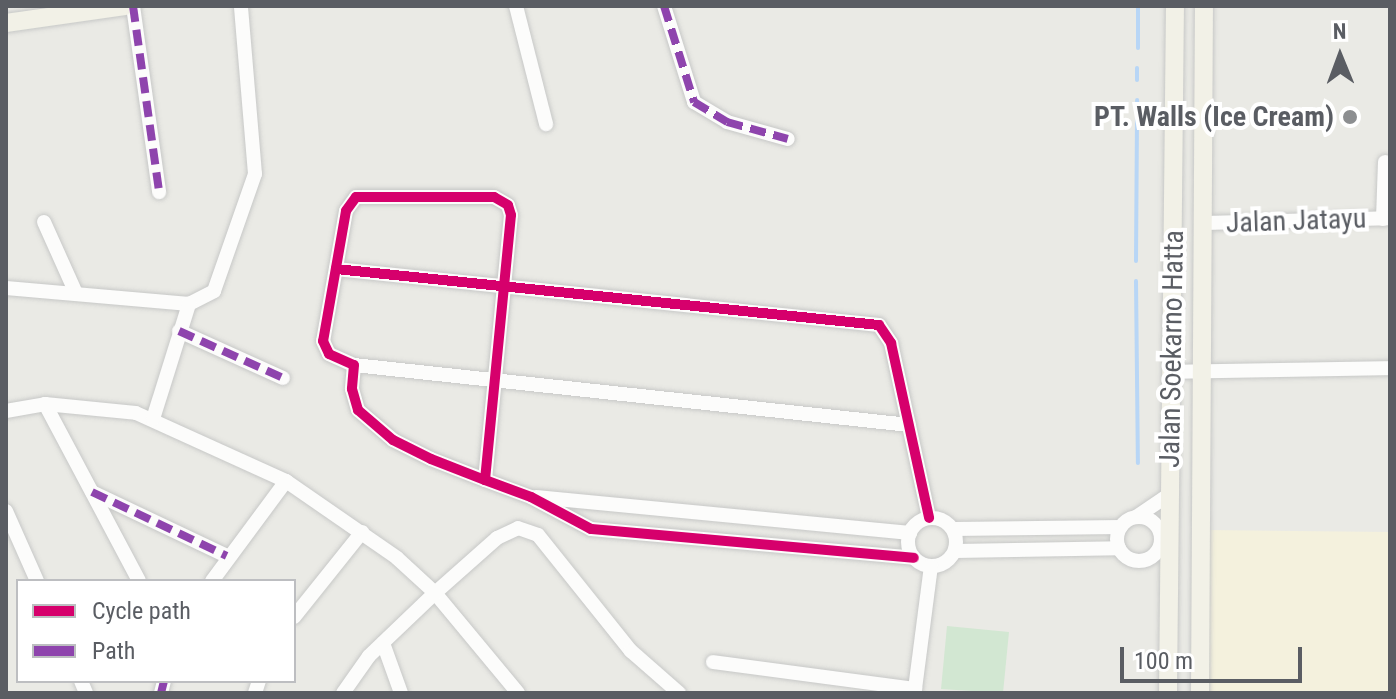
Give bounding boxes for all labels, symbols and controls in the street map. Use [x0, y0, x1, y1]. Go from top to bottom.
north arrow [1300, 16, 1380, 96]
text: N [1333, 19, 1347, 44]
place label: PT. Walls (Ice Cream) [1094, 100, 1334, 134]
marker: PT. Walls (Ice Cream) [1341, 108, 1359, 126]
street label: Jalan Jatayu [1225, 202, 1367, 240]
street label: Jalan Soekarno Hatta [1153, 230, 1191, 468]
legend [16, 579, 296, 683]
text: Cycle path [92, 597, 191, 625]
scale bar [1124, 631, 1306, 681]
text: Path [92, 637, 135, 665]
text: 100 m [1134, 647, 1193, 675]

